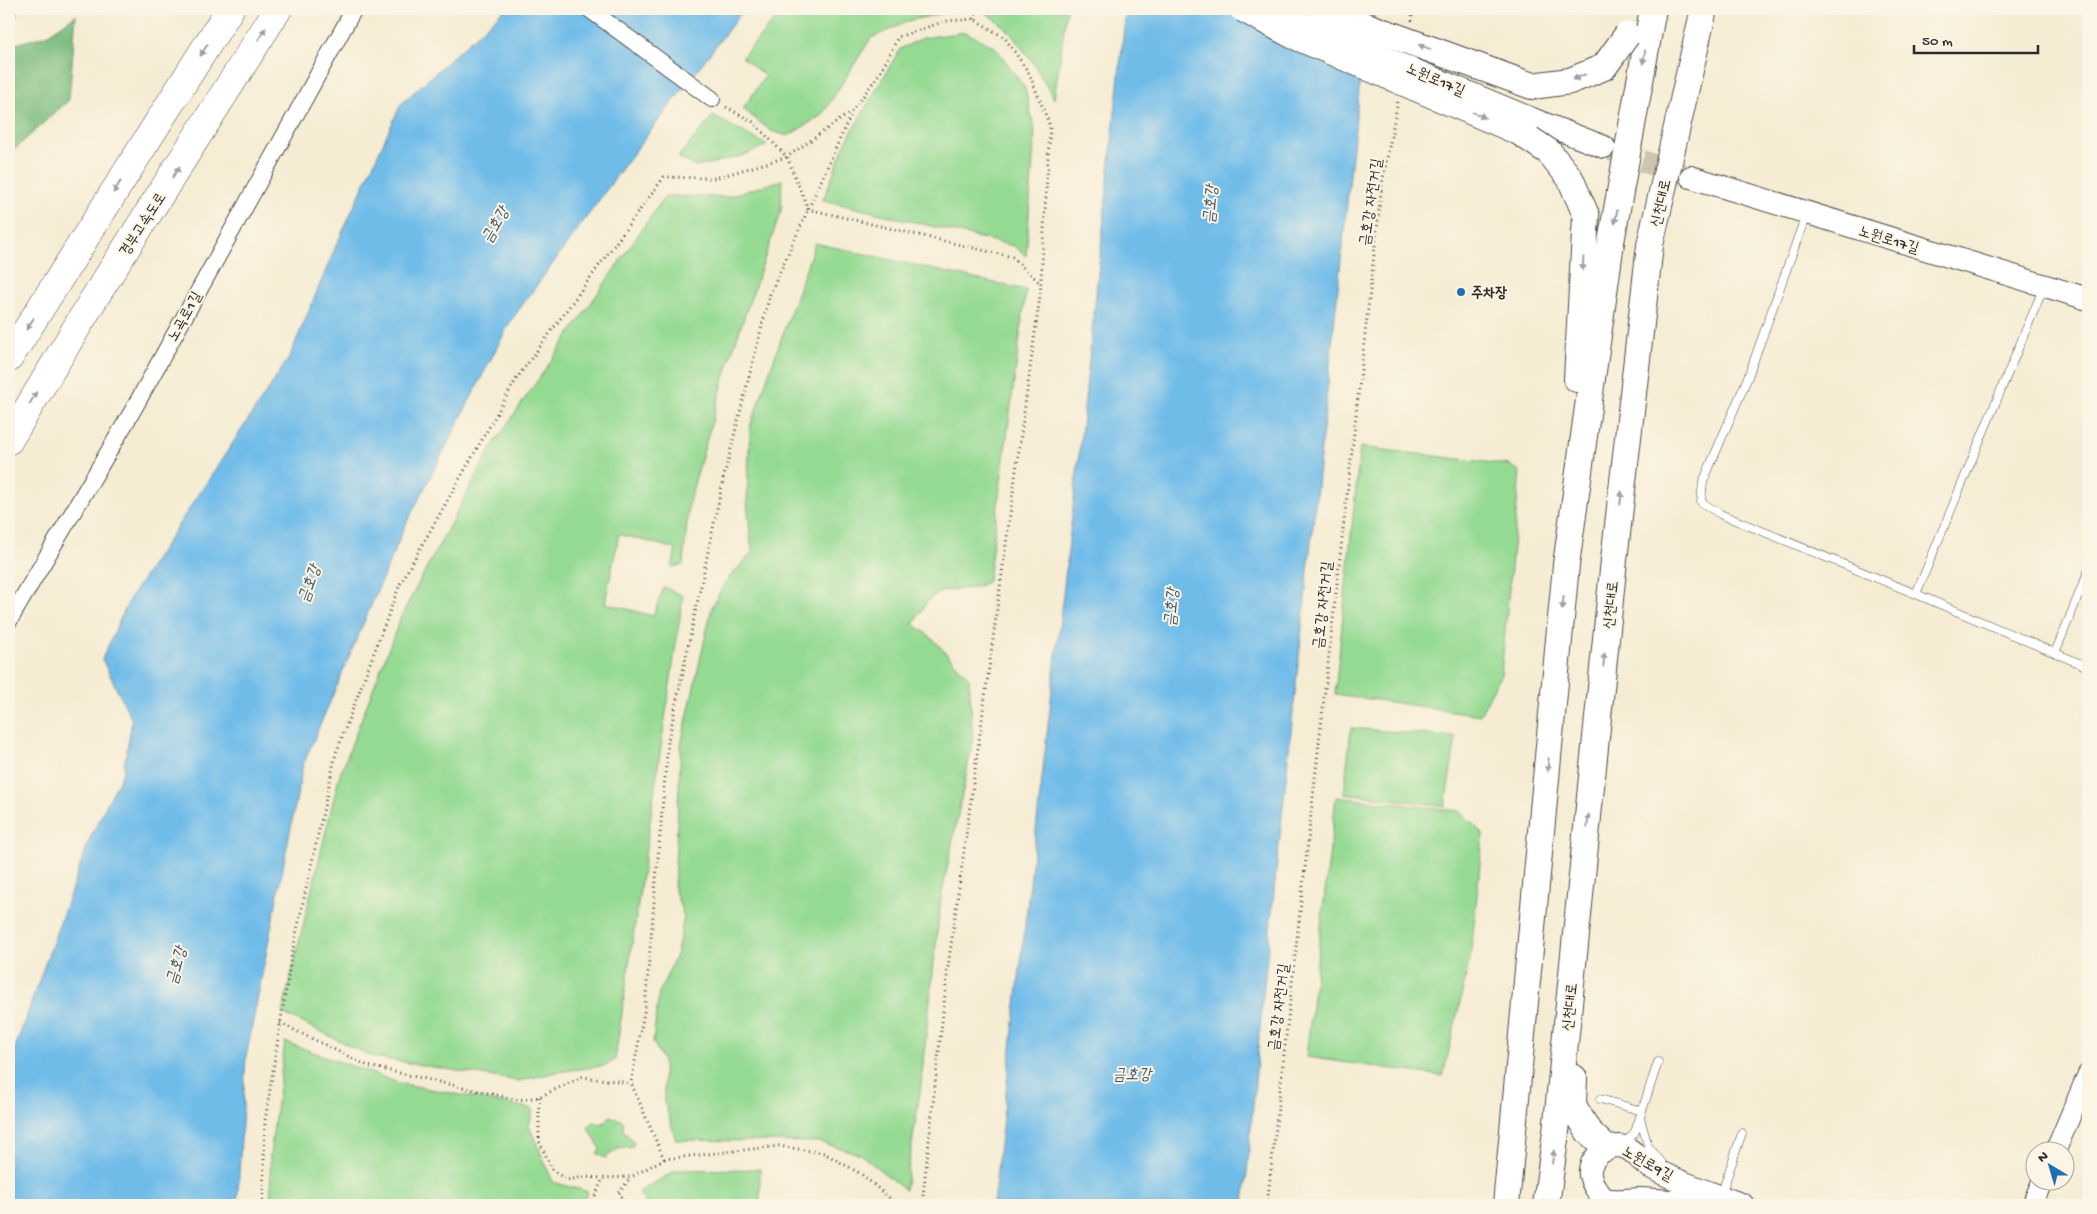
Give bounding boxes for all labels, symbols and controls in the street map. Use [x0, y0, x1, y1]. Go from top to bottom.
scale bar [1914, 22, 2038, 54]
one-way arrow [258, 28, 267, 41]
text: 50 m [1922, 33, 1953, 51]
one-way arrow [199, 43, 209, 57]
one-way arrow [1417, 43, 1432, 51]
one-way arrow [1640, 49, 1648, 65]
street label: 노원로17길 [1403, 60, 1467, 101]
one-way arrow [1572, 74, 1586, 82]
one-way arrow [1471, 112, 1486, 119]
street label: 금호강 자전거길 [1357, 157, 1387, 247]
one-way arrow [171, 165, 181, 178]
street label: 신천대로 [1648, 178, 1676, 229]
one-way arrow [112, 181, 122, 194]
water label: 금호강 [1201, 182, 1224, 224]
street label: 경부고속도로 [116, 190, 171, 260]
water label: 금호강 [479, 202, 516, 247]
one-way arrow [1611, 209, 1619, 225]
street label: 노원로17길 [1856, 223, 1921, 259]
one-way arrow [1579, 256, 1587, 272]
place label: 주차장 [1471, 285, 1507, 303]
marker: 주차장 [1455, 286, 1467, 298]
street label: 노곡로1길 [165, 289, 207, 345]
one-way arrow [25, 318, 34, 331]
one-way arrow [29, 392, 38, 405]
one-way arrow [1617, 490, 1625, 506]
street label: 금호강 자전거길 [1310, 560, 1338, 650]
water label: 금호강 [296, 561, 328, 606]
street label: 신천대로 [1601, 580, 1623, 630]
water label: 금호강 [1162, 585, 1185, 627]
one-way arrow [1558, 595, 1566, 611]
one-way arrow [1600, 651, 1608, 667]
one-way arrow [1544, 757, 1552, 773]
one-way arrow [1584, 813, 1592, 829]
water label: 금호강 [164, 943, 193, 987]
street label: 금호강 자전거길 [1266, 962, 1294, 1052]
street label: 신천대로 [1560, 982, 1582, 1032]
water label: 금호강 [1113, 1067, 1153, 1086]
north arrow [2024, 1142, 2074, 1192]
street label: 노원로9길 [1618, 1143, 1676, 1186]
text: N [2035, 1148, 2052, 1167]
one-way arrow [1549, 1149, 1557, 1165]

